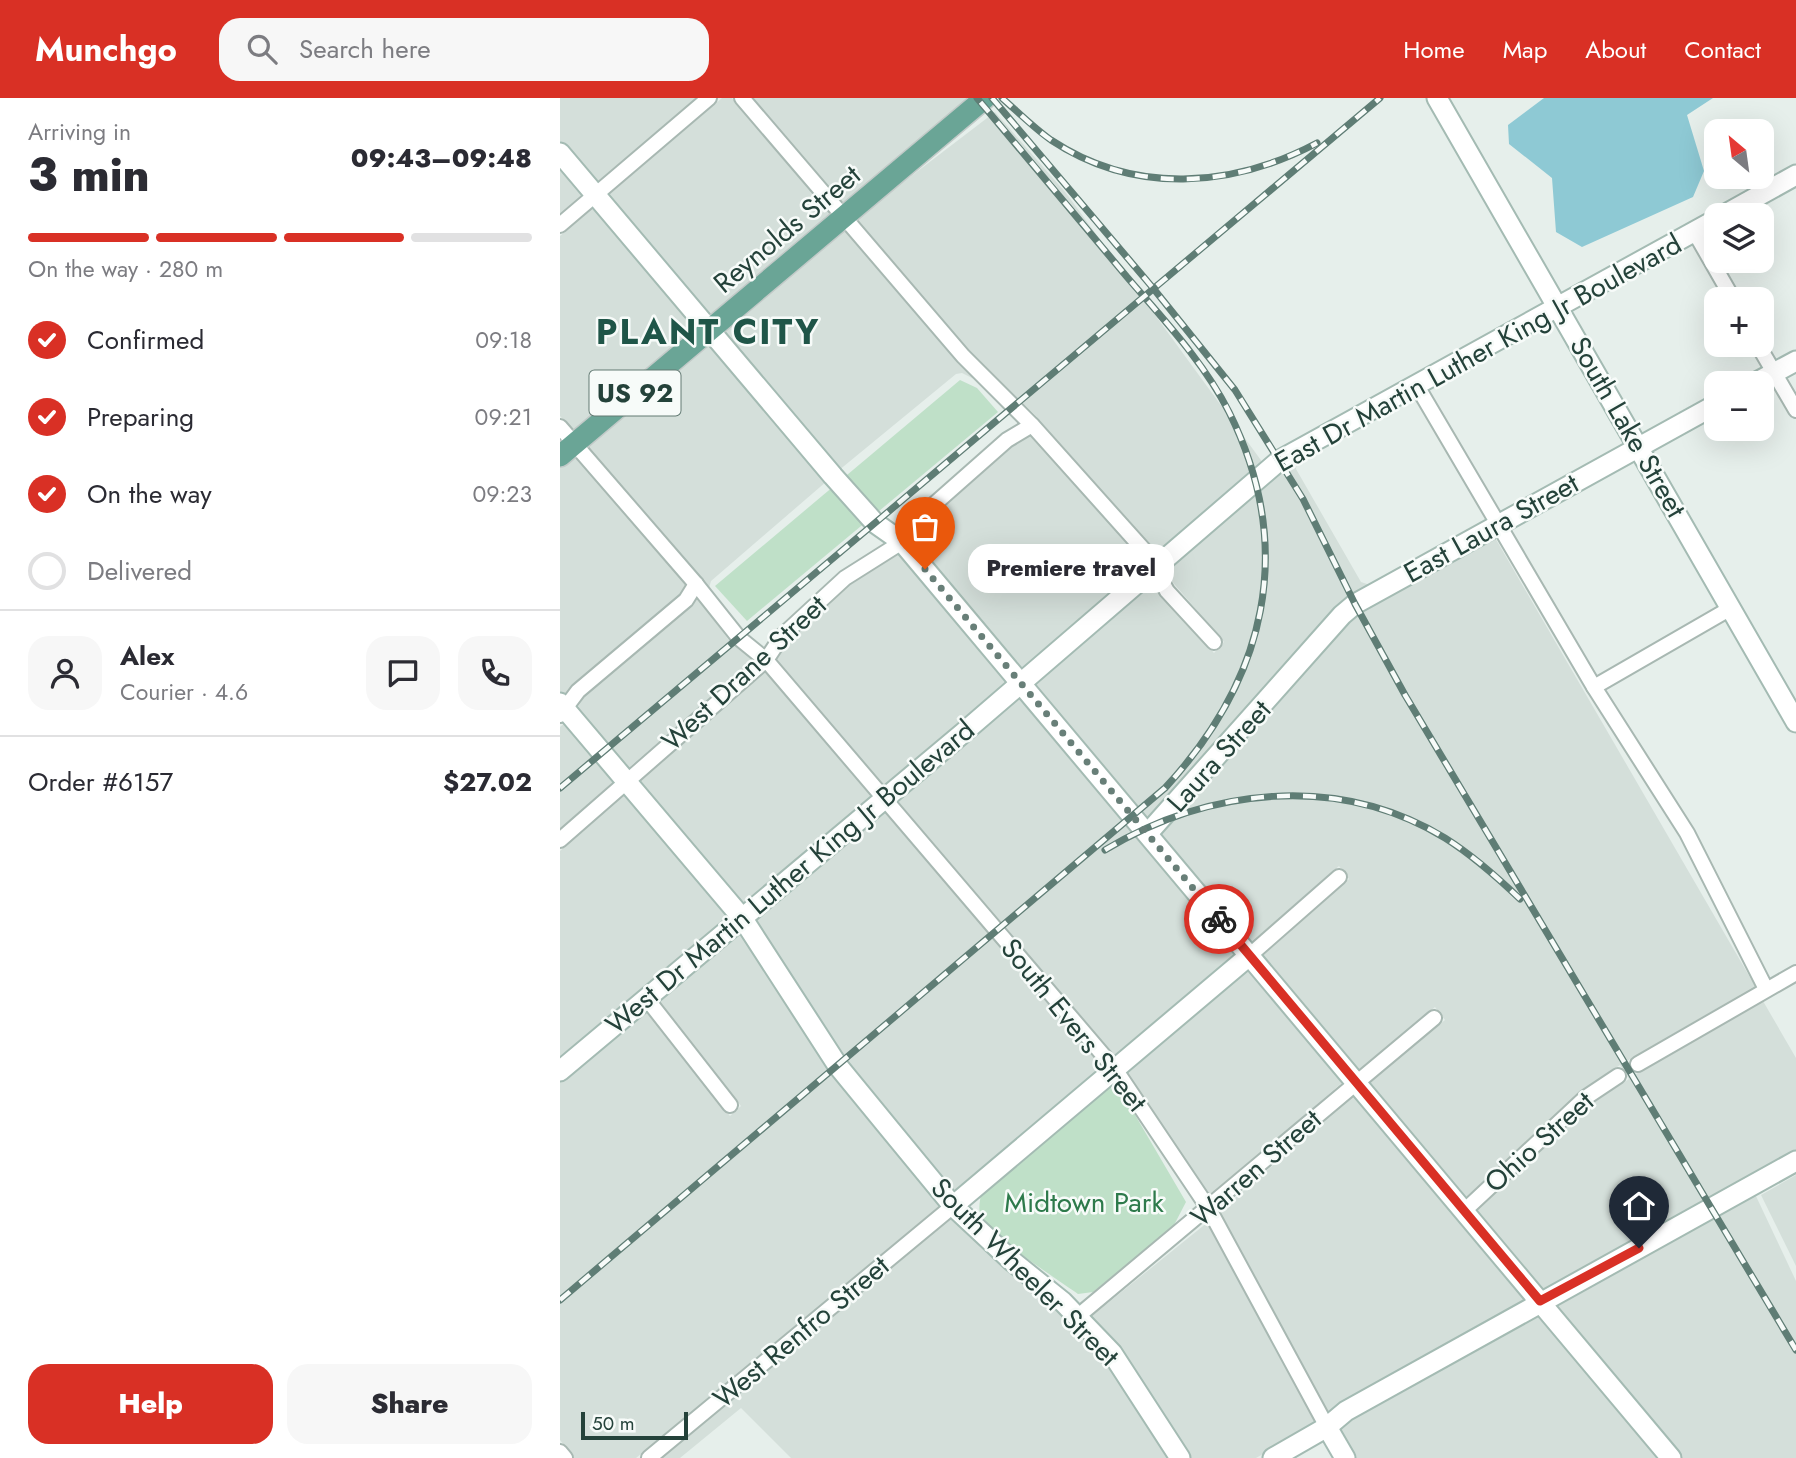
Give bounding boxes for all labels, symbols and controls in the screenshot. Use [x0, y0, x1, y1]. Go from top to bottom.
search box [219, 18, 709, 81]
text: Munchgo [35, 26, 177, 73]
icon: search [243, 30, 281, 68]
text: Search here [299, 30, 431, 68]
text: Home [1403, 32, 1465, 67]
text: Map [1503, 32, 1547, 67]
text: About [1585, 32, 1646, 67]
text: Contact [1684, 32, 1761, 67]
text: Arriving in [28, 115, 131, 149]
north arrow [1704, 119, 1774, 189]
map controls [1704, 119, 1774, 441]
text: 09:43–09:48 [351, 139, 532, 177]
text: 3 min [28, 142, 150, 208]
street label: Reynolds Street [705, 155, 870, 303]
button: layers [1704, 203, 1774, 273]
street label: East Dr Martin Luther King Jr Boulevard [1267, 224, 1689, 482]
text: On the way · 280 m [28, 252, 223, 286]
button: + [1704, 287, 1774, 357]
district label: PLANT CITY [596, 307, 820, 357]
icon: check [28, 321, 66, 359]
text: Confirmed [87, 321, 204, 359]
text: 09:18 [475, 323, 532, 357]
street label: South Lake Street [1560, 329, 1697, 525]
road number: US 92 [589, 370, 680, 416]
button: − [1704, 371, 1774, 441]
icon: check [28, 398, 66, 436]
text: Preparing [87, 398, 194, 436]
text: 09:21 [475, 400, 532, 434]
street label: East Laura Street [1396, 463, 1586, 593]
icon: check [28, 475, 66, 513]
text: On the way [87, 475, 212, 513]
text: 09:23 [472, 477, 532, 511]
pin [895, 497, 955, 569]
icon: bag [906, 508, 944, 546]
callout: Premiere travel [967, 545, 1174, 594]
text: Premiere travel [986, 551, 1156, 585]
text: Delivered [87, 552, 192, 590]
street label: West Drane Street [652, 585, 836, 761]
button: person [28, 636, 102, 710]
button: chat [366, 636, 440, 710]
button: phone [458, 636, 532, 710]
text: Alex [120, 637, 174, 675]
text: Courier · 4.6 [120, 675, 248, 709]
street label: Laura Street [1157, 690, 1281, 821]
street label: West Dr Martin Luther King Jr Boulevard [596, 710, 984, 1044]
text: Order #6157 [28, 763, 173, 801]
text: $27.02 [443, 763, 532, 801]
courier [1184, 884, 1254, 954]
icon: bike [1200, 900, 1238, 938]
street label: South Evers Street [991, 929, 1157, 1121]
street label: Ohio Street [1475, 1082, 1603, 1202]
street label: Warren Street [1182, 1099, 1331, 1236]
street label: South Wheeler Street [921, 1168, 1129, 1376]
pin [1609, 1176, 1669, 1248]
park label: Midtown Park [1004, 1182, 1164, 1223]
icon: home [1620, 1187, 1658, 1225]
street label: West Renfro Street [704, 1246, 898, 1418]
button: Help [28, 1364, 273, 1444]
button: Share [287, 1364, 532, 1444]
scale bar [581, 1409, 688, 1441]
text: 50 m [592, 1410, 635, 1437]

